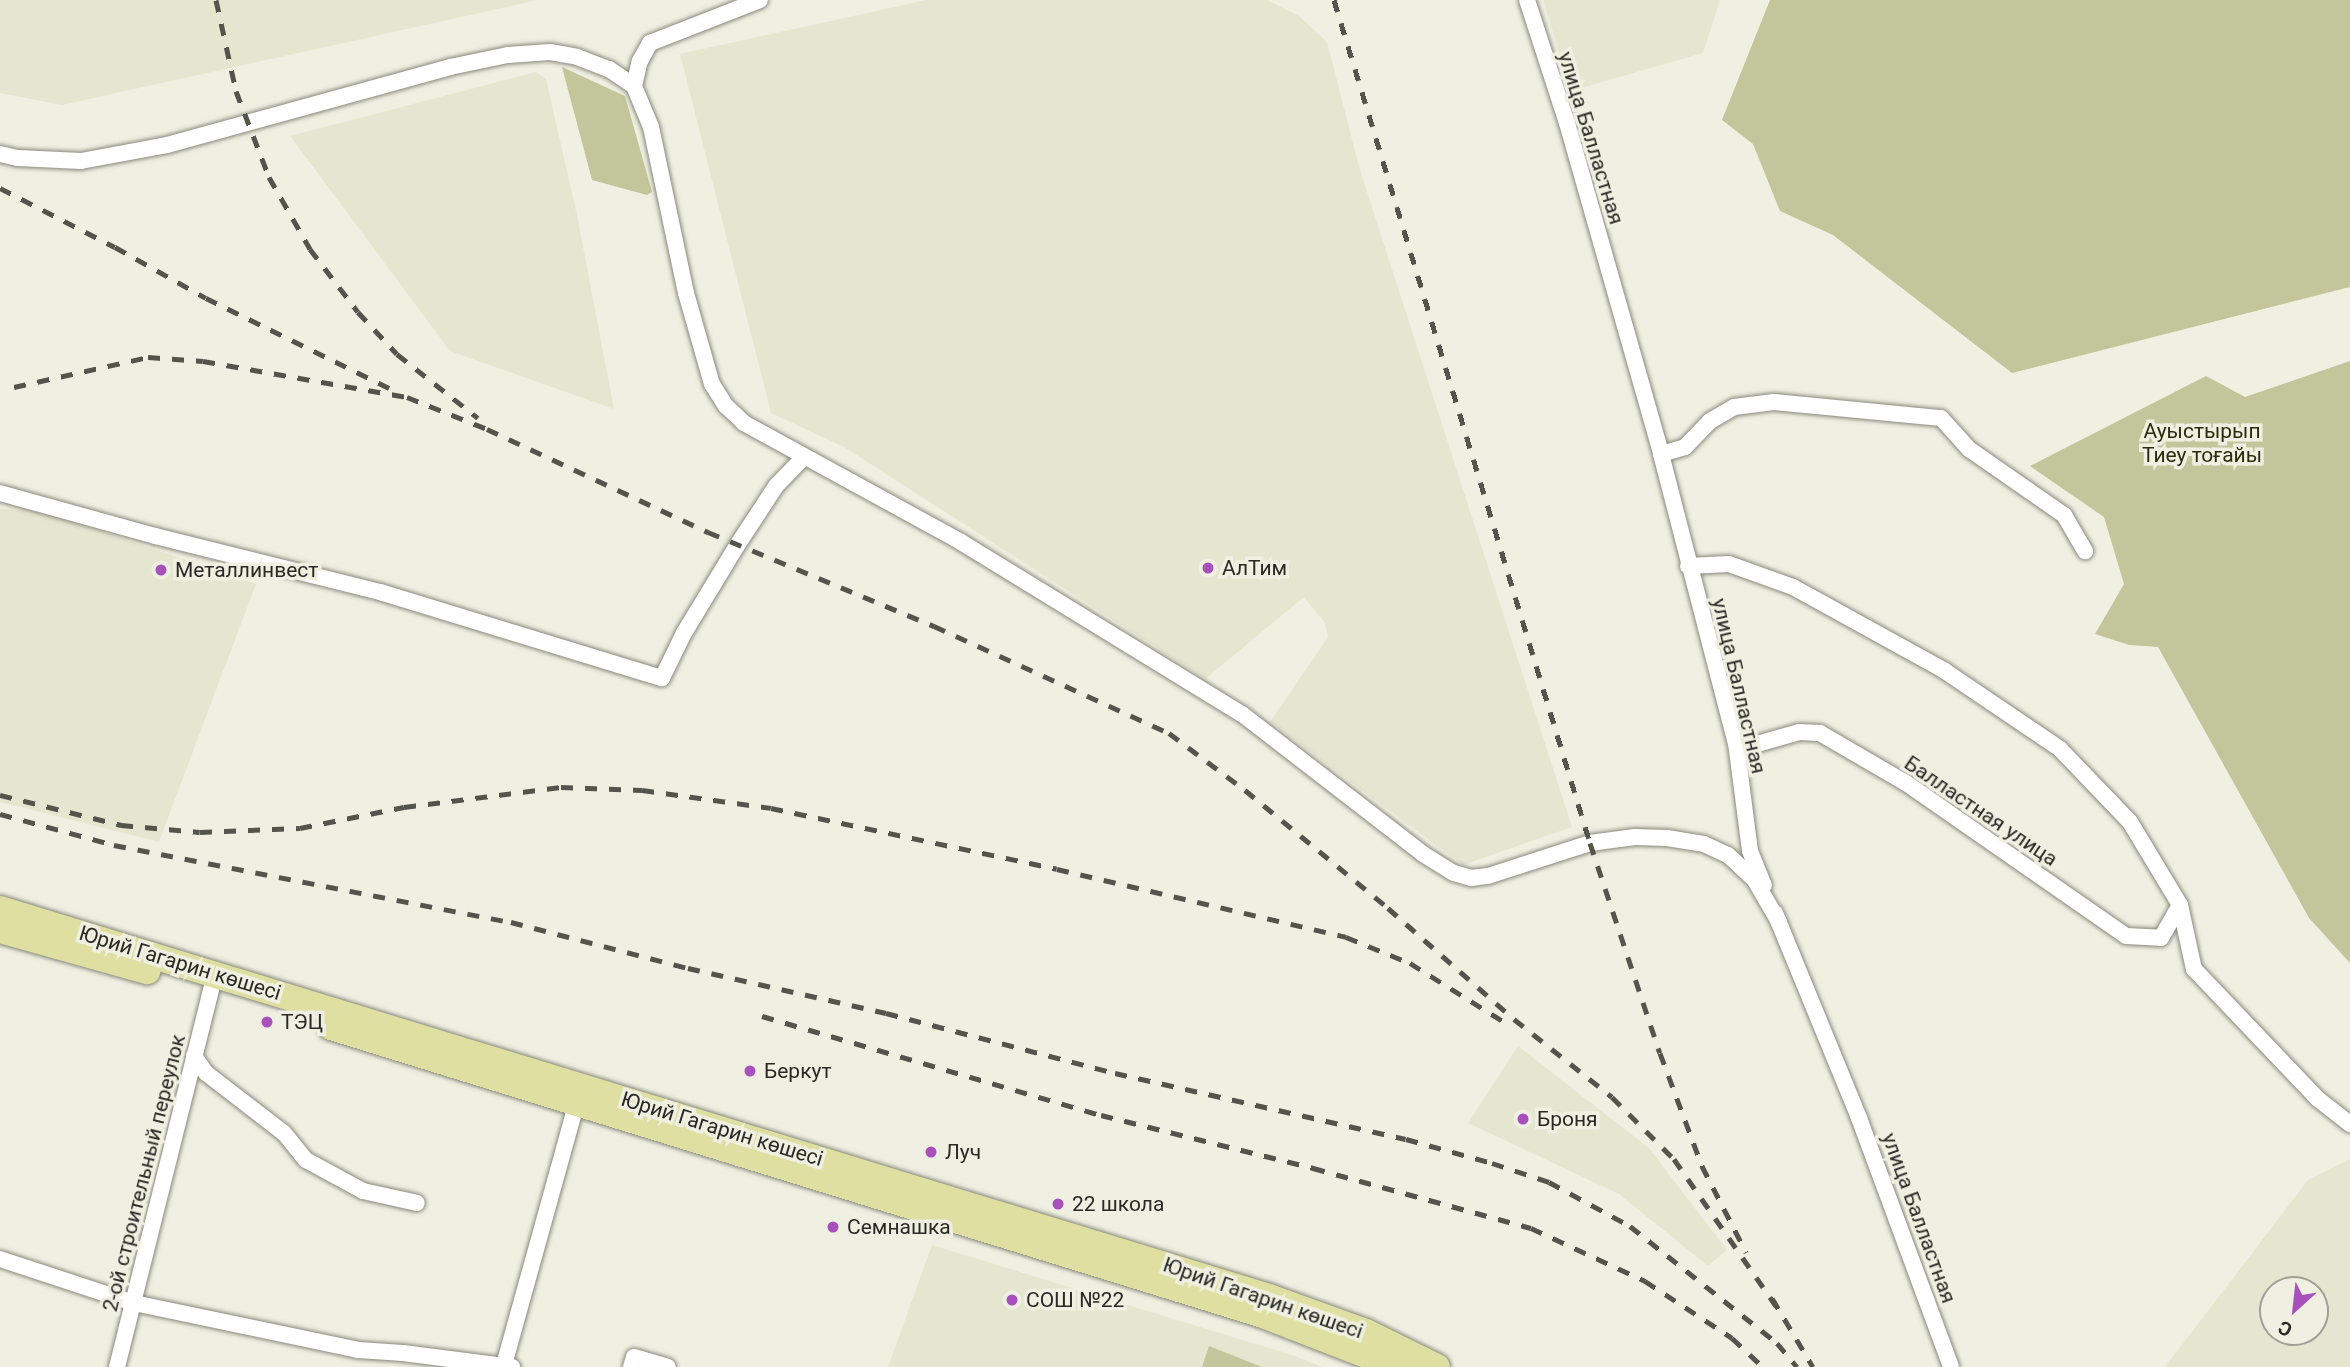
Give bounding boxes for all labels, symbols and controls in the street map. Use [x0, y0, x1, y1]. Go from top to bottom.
street label: улица Балластная [1553, 49, 1629, 227]
park label: Ауыстырып Тиеу тоғайы [2142, 418, 2262, 468]
place label: АлТим [1222, 555, 1287, 581]
place label: Металлинвест [175, 557, 318, 583]
marker: АлТим [1200, 560, 1216, 576]
marker: Металлинвест [153, 562, 169, 578]
street label: улица Балластная [1707, 596, 1771, 776]
street label: Балластная улица [1900, 750, 2062, 872]
street label: Юрий Гагарин көшесі [76, 920, 284, 1006]
place label: ТЭЦ [281, 1009, 323, 1035]
marker: ТЭЦ [259, 1014, 275, 1030]
street label: 2-ой строительный переулок [97, 1032, 191, 1314]
place label: Беркут [764, 1058, 832, 1084]
marker: Беркут [742, 1063, 758, 1079]
street label: Юрий Гагарин көшесі [618, 1086, 826, 1172]
place label: Броня [1537, 1106, 1598, 1132]
marker: Броня [1515, 1111, 1531, 1127]
street label: улица Балластная [1876, 1129, 1962, 1307]
place label: Луч [945, 1139, 981, 1165]
marker: Луч [923, 1144, 939, 1160]
place label: 22 школа [1072, 1191, 1164, 1217]
marker: 22 школа [1050, 1196, 1066, 1212]
place label: Семнашка [847, 1214, 951, 1240]
marker: Семнашка [825, 1219, 841, 1235]
street label: Юрий Гагарин көшесі [1160, 1252, 1366, 1344]
north arrow [2259, 1276, 2329, 1346]
place label: СОШ №22 [1026, 1287, 1124, 1313]
marker: СОШ №22 [1004, 1292, 1020, 1308]
text: С [2274, 1315, 2296, 1341]

